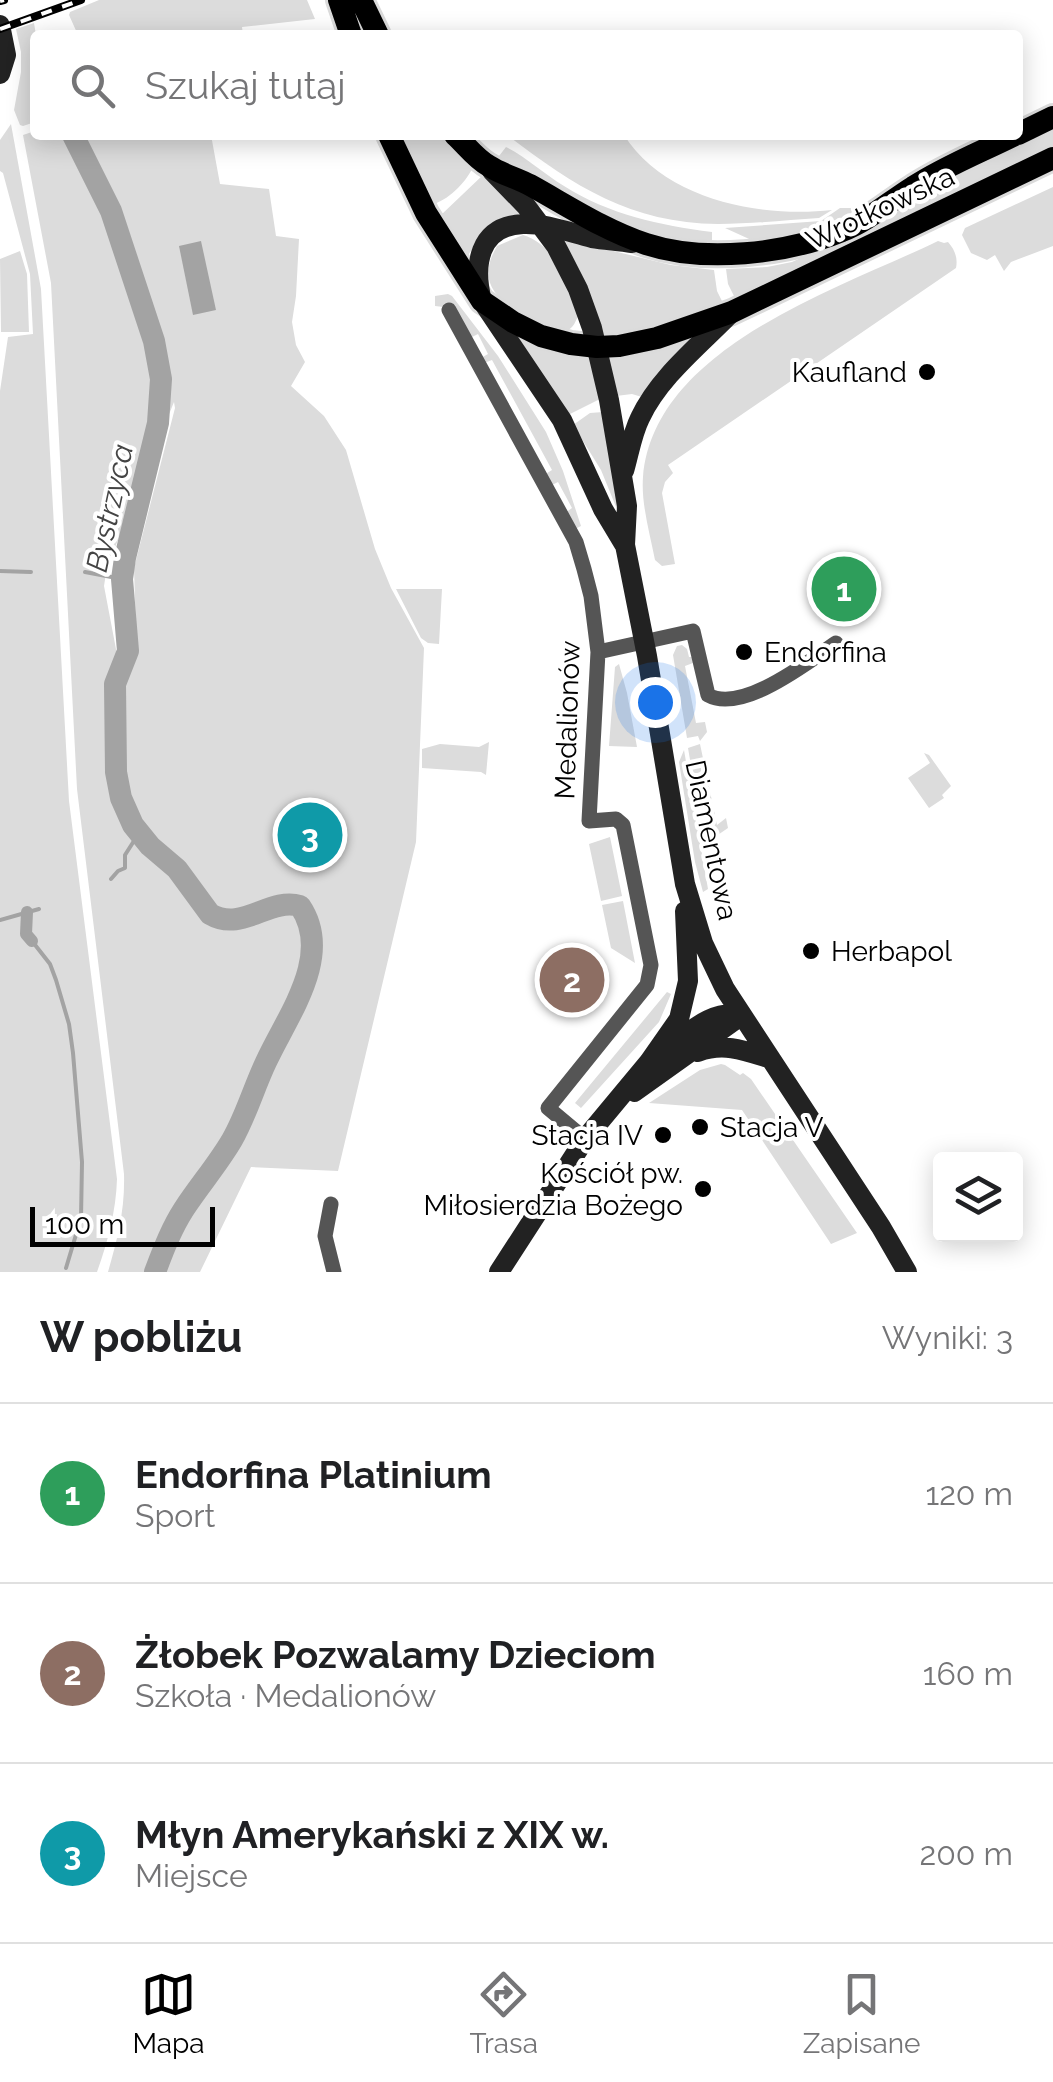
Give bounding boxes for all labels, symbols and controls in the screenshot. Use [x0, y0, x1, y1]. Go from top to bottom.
search box [30, 30, 1023, 140]
icon: search [65, 58, 120, 113]
text: Szukaj tutaj [145, 63, 346, 108]
street label: Wrotkowska [801, 160, 959, 257]
place label: Kaufland [792, 356, 907, 389]
marker: Kaufland [916, 361, 938, 383]
water label: Bystrzyca [79, 441, 140, 575]
pin: 1 [812, 552, 876, 626]
place label: Endorfina [764, 636, 887, 669]
street label: Medalionów [548, 640, 587, 800]
marker: Endorfina [733, 641, 755, 663]
your location [630, 677, 681, 728]
street label: Diamentowa [678, 757, 745, 923]
pin: 3 [278, 798, 342, 872]
place label: Herbapol [831, 935, 952, 968]
marker: Herbapol [800, 940, 822, 962]
pin: 2 [540, 942, 604, 1018]
place label: Stacja V [720, 1111, 824, 1144]
marker: Stacja V [689, 1116, 711, 1138]
place label: Stacja IV [532, 1119, 643, 1152]
marker: Stacja IV [652, 1124, 674, 1146]
map controls [933, 1152, 1023, 1242]
button: layers [933, 1152, 1023, 1242]
place label: Kościół pw. Miłosierdzia Bożego [423, 1157, 683, 1222]
marker: Kościół pw. Miłosierdzia Bożego [692, 1178, 714, 1200]
scale bar [30, 1202, 215, 1246]
text: 100 m [45, 1208, 124, 1241]
text: W pobliżu [40, 1313, 242, 1362]
text: Wyniki: 3 [882, 1319, 1013, 1356]
text: Endorfina Platinium [135, 1452, 492, 1497]
text: 1 [65, 1475, 80, 1512]
text: 120 m [925, 1475, 1013, 1512]
text: Sport [135, 1497, 215, 1534]
text: Żłobek Pozwalamy Dzieciom [135, 1632, 656, 1677]
text: 2 [63, 1655, 82, 1692]
text: 160 m [923, 1655, 1013, 1692]
text: Szkoła · Medalionów [135, 1677, 436, 1714]
text: Młyn Amerykański z XIX w. [135, 1812, 609, 1857]
text: 3 [64, 1835, 81, 1872]
text: 200 m [920, 1835, 1013, 1872]
text: Miejsce [135, 1857, 248, 1894]
tab: Mapa [132, 1967, 205, 2060]
tab: Trasa [470, 1967, 538, 2060]
tab: Zapisane [803, 1967, 921, 2060]

